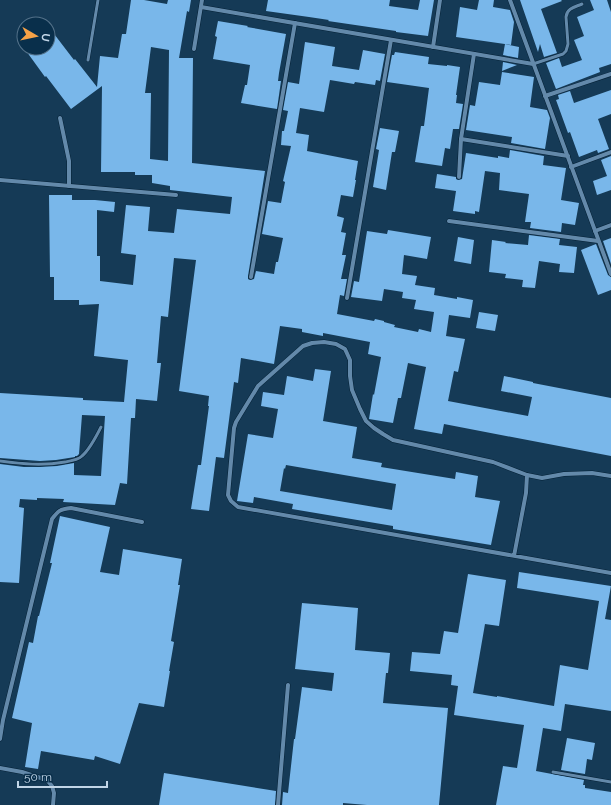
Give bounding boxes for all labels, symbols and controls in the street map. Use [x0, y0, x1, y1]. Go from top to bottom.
north arrow [16, 16, 56, 56]
text: U [38, 32, 52, 43]
scale bar [18, 763, 107, 789]
text: 50 m [24, 770, 52, 784]

